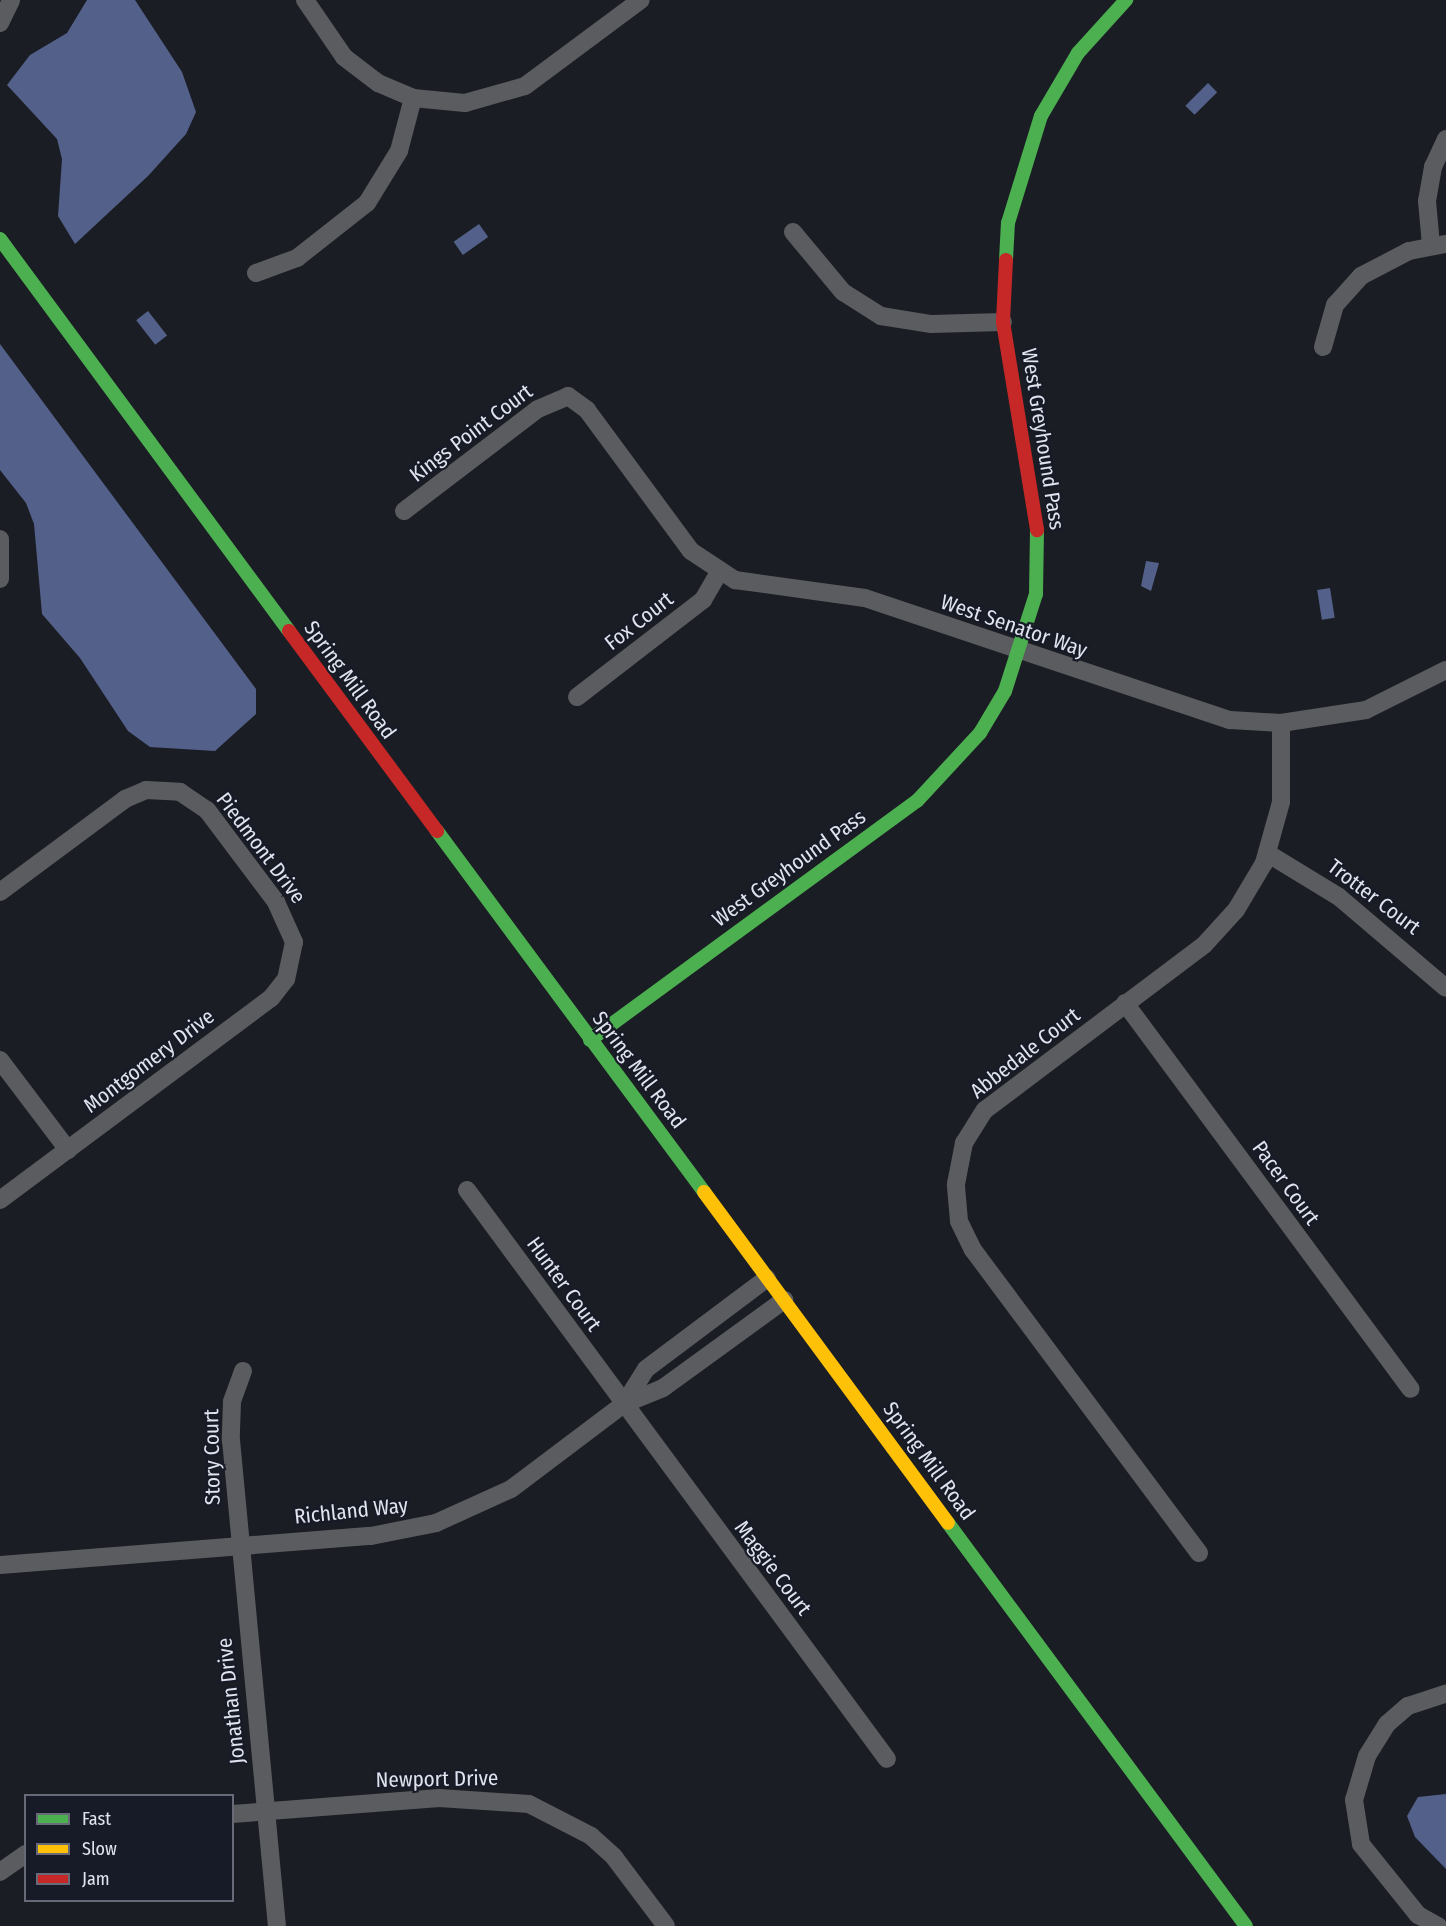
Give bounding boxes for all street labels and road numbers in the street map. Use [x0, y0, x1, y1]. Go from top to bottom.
street label: West Greyhound Pass [1016, 347, 1070, 531]
street label: Kings Point Court [405, 379, 537, 487]
street label: Fox Court [600, 586, 678, 656]
street label: West Senator Way [938, 589, 1090, 663]
street label: Spring Mill Road [299, 616, 401, 744]
street label: Piedmont Drive [211, 788, 311, 908]
street label: West Greyhound Pass [707, 804, 871, 932]
street label: Trotter Court [1323, 854, 1425, 940]
street label: Abbedale Court [965, 1002, 1085, 1104]
street label: Montgomery Drive [79, 1004, 219, 1118]
street label: Spring Mill Road [587, 1007, 691, 1133]
street label: Pacer Court [1247, 1136, 1325, 1230]
street label: Hunter Court [521, 1232, 607, 1336]
street label: Spring Mill Road [878, 1397, 980, 1525]
street label: Story Court [199, 1409, 225, 1505]
street label: Richland Way [293, 1492, 409, 1530]
street label: Maggie Court [729, 1516, 817, 1620]
street label: Jonathan Drive [212, 1637, 250, 1765]
street label: Newport Drive [375, 1765, 499, 1793]

